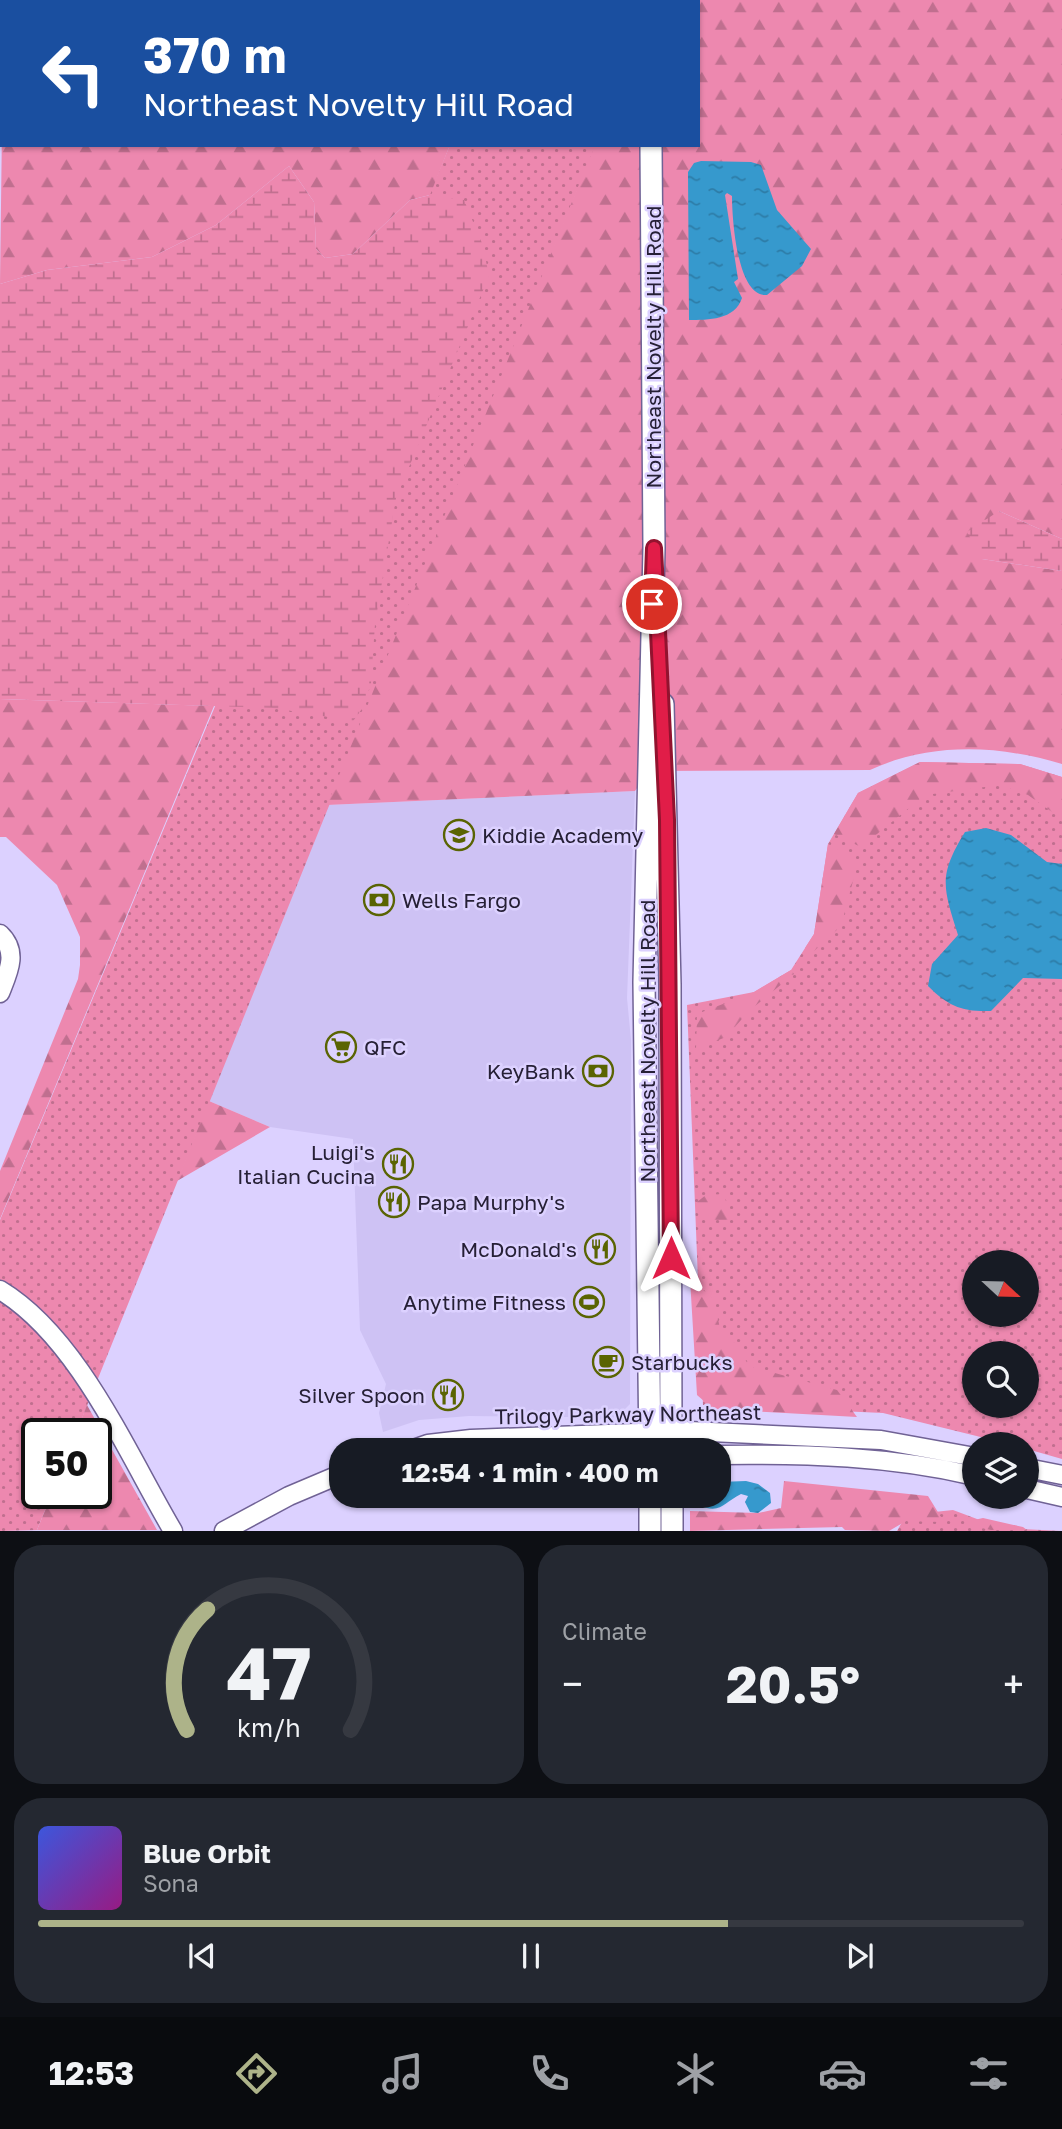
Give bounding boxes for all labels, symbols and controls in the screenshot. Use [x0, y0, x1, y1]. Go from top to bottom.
text: 370 m [143, 25, 287, 84]
icon: left [28, 28, 119, 119]
text: Northeast Novelty Hill Road [143, 85, 574, 123]
street label: Northeast Novelty Hill Road [640, 206, 666, 488]
pin [622, 574, 682, 634]
icon: arrive [633, 585, 671, 623]
school or university icon: Kiddie Academy [442, 818, 476, 852]
place label: Kiddie Academy [482, 822, 643, 848]
bank icon: Wells Fargo [362, 883, 396, 917]
place label: Wells Fargo [402, 887, 521, 913]
street label: Northeast Novelty Hill Road [634, 900, 660, 1182]
supermarket icon: QFC [324, 1030, 358, 1064]
place label: QFC [364, 1034, 406, 1060]
bank icon: KeyBank [581, 1054, 615, 1088]
place label: KeyBank [487, 1058, 575, 1084]
place label: Luigi's Italian Cucina [237, 1139, 375, 1189]
restaurant icon: Luigi's Italian Cucina [381, 1147, 415, 1181]
restaurant icon: Papa Murphy's [377, 1185, 411, 1219]
place label: Papa Murphy's [417, 1189, 565, 1215]
position arrow [634, 1221, 708, 1295]
restaurant icon: McDonald's [583, 1232, 617, 1266]
place label: McDonald's [460, 1236, 577, 1262]
north arrow [962, 1250, 1040, 1326]
map controls [962, 1250, 1039, 1509]
sports icon: Anytime Fitness [572, 1285, 606, 1319]
place label: Anytime Fitness [403, 1289, 566, 1315]
button: search [962, 1341, 1039, 1418]
cafe icon: Starbucks [591, 1345, 625, 1379]
place label: Starbucks [631, 1349, 733, 1375]
restaurant icon: Silver Spoon [431, 1378, 465, 1412]
place label: Silver Spoon [298, 1382, 425, 1408]
street label: Trilogy Parkway Northeast [494, 1399, 762, 1429]
speed limit sign: 50 [21, 1418, 112, 1509]
button: layers [962, 1432, 1039, 1509]
text: 12:54 · 1 min · 400 m [401, 1457, 659, 1488]
text: Climate [562, 1617, 647, 1645]
text: 47 [226, 1630, 312, 1717]
text: 20.5° [726, 1652, 860, 1714]
text: − [562, 1661, 583, 1706]
text: + [1003, 1661, 1024, 1706]
text: km/h [237, 1712, 301, 1743]
text: Blue Orbit [143, 1838, 271, 1869]
text: Sona [143, 1869, 199, 1897]
icon: previous [183, 1937, 221, 1975]
icon: pause [512, 1937, 550, 1975]
icon: next [841, 1937, 879, 1975]
icon: directions [232, 2049, 281, 2098]
icon: music [378, 2049, 427, 2098]
icon: phone [525, 2049, 574, 2098]
icon: climate [671, 2049, 720, 2098]
icon: car [818, 2049, 867, 2098]
icon: filters [964, 2049, 1013, 2098]
text: 12:53 [49, 2054, 134, 2092]

